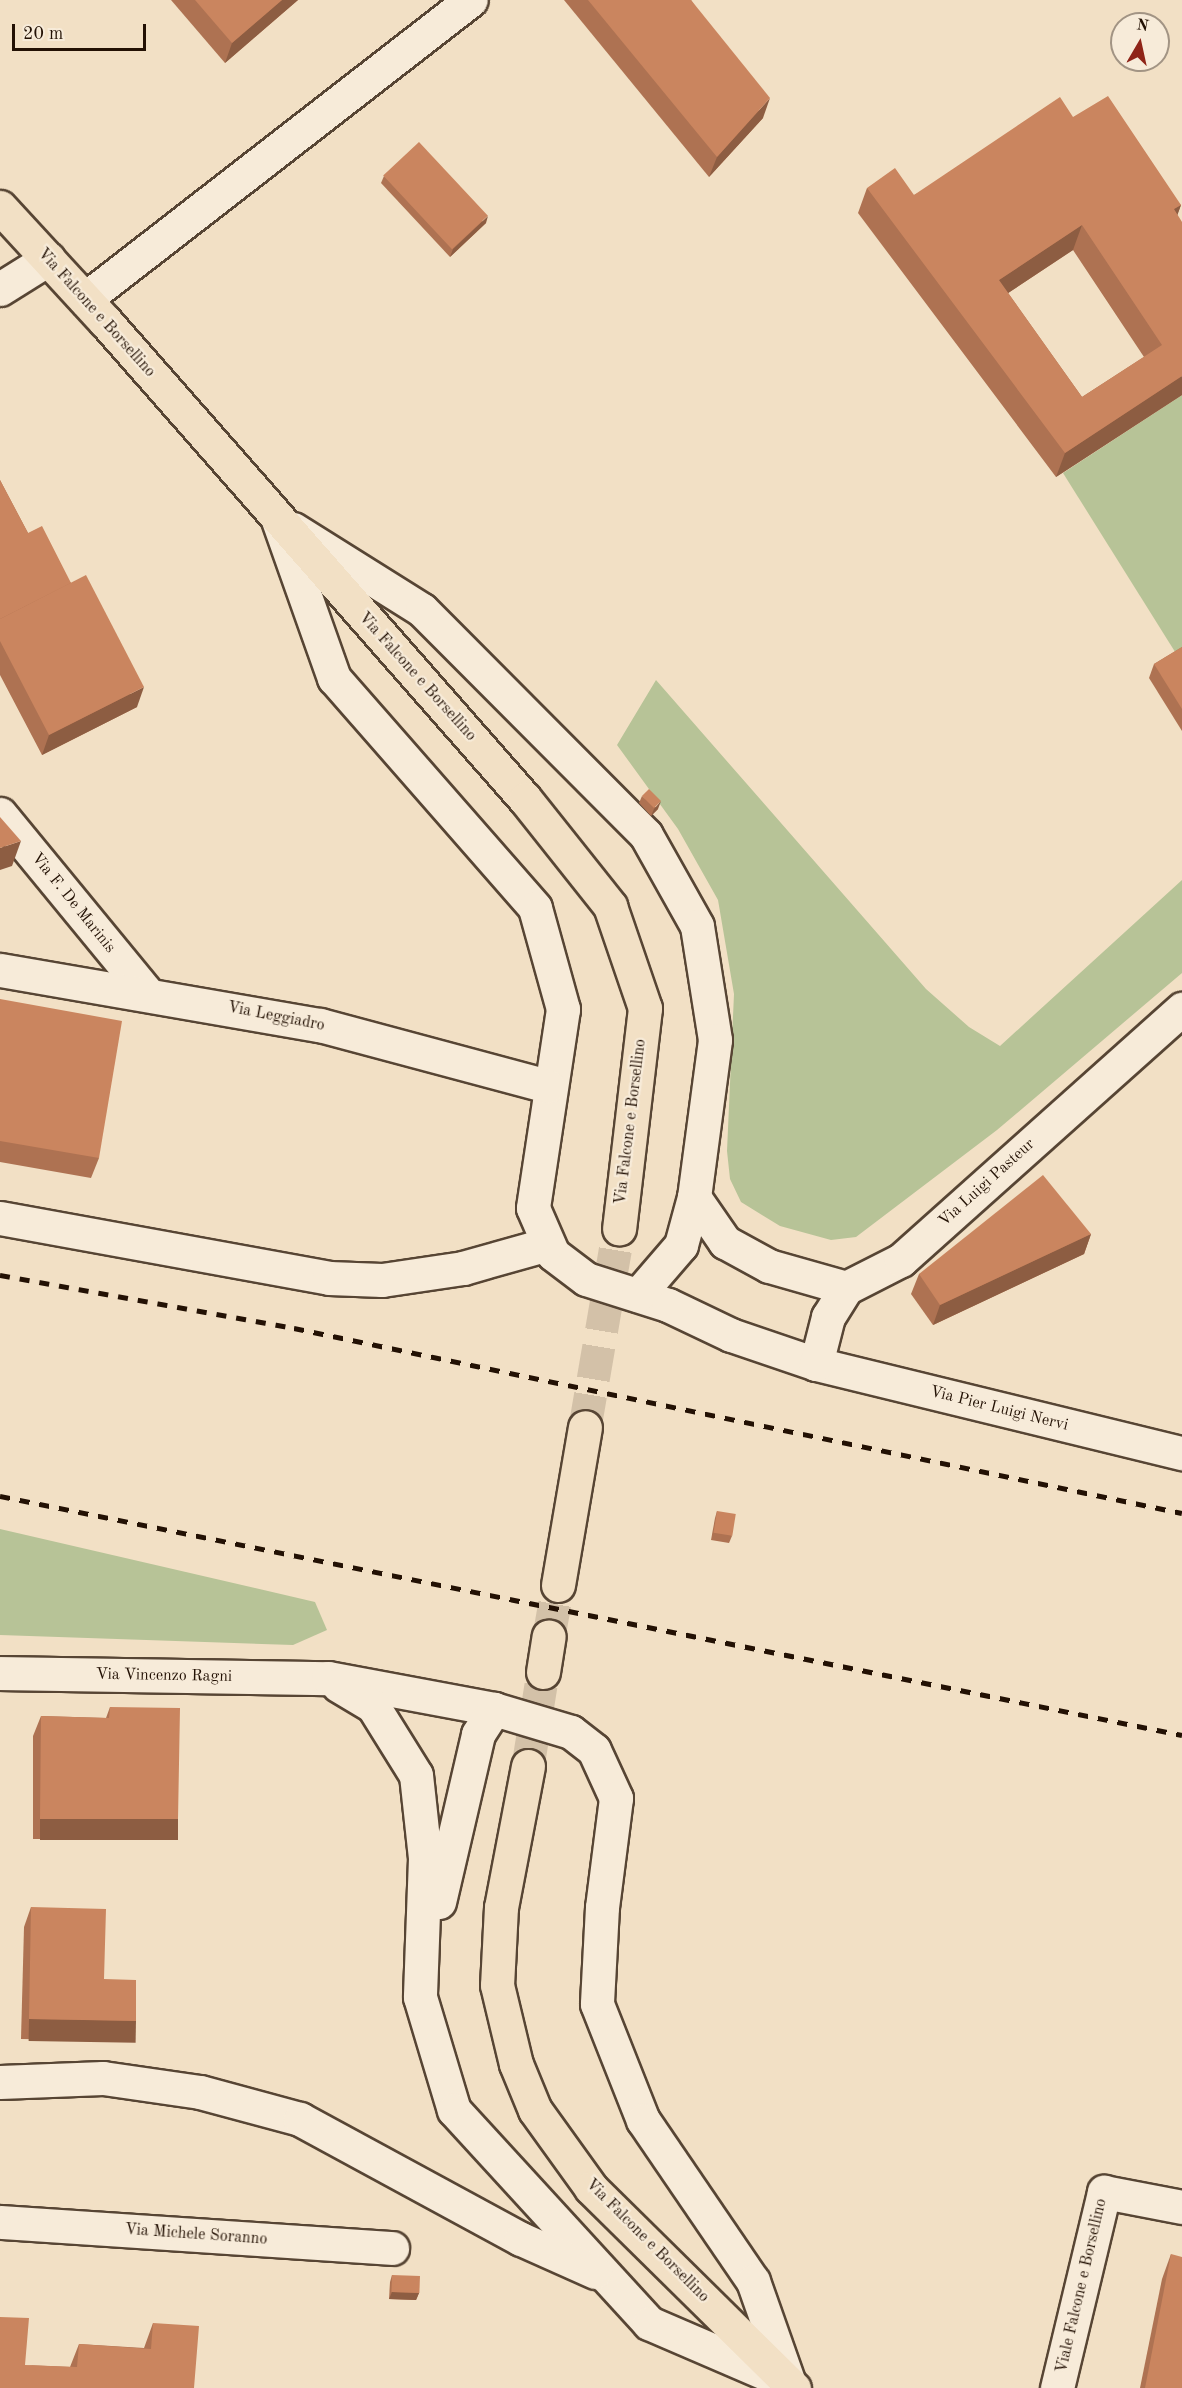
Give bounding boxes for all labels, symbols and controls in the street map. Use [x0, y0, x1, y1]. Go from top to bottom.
scale bar [15, 12, 148, 50]
north arrow [1110, 12, 1170, 72]
text: N [1135, 17, 1150, 35]
text: 20 m [23, 25, 63, 43]
street label: Via Falcone e Borsellino [33, 245, 159, 381]
street label: Via Falcone e Borsellino [354, 609, 480, 745]
street label: Via F. De Marinis [27, 849, 119, 957]
street label: Via Leggiadro [226, 998, 326, 1036]
street label: Via Falcone e Borsellino [611, 1038, 651, 1206]
street label: Via Luigi Pasteur [935, 1135, 1039, 1231]
street label: Via Pier Luigi Nervi [928, 1383, 1070, 1435]
street label: Via Vincenzo Ragni [96, 1665, 232, 1687]
street label: Via Falcone e Borsellino [581, 2175, 713, 2307]
street label: Viale Falcone e Borsellino [1053, 2197, 1111, 2375]
street label: Via Michele Soranno [124, 2220, 268, 2250]

